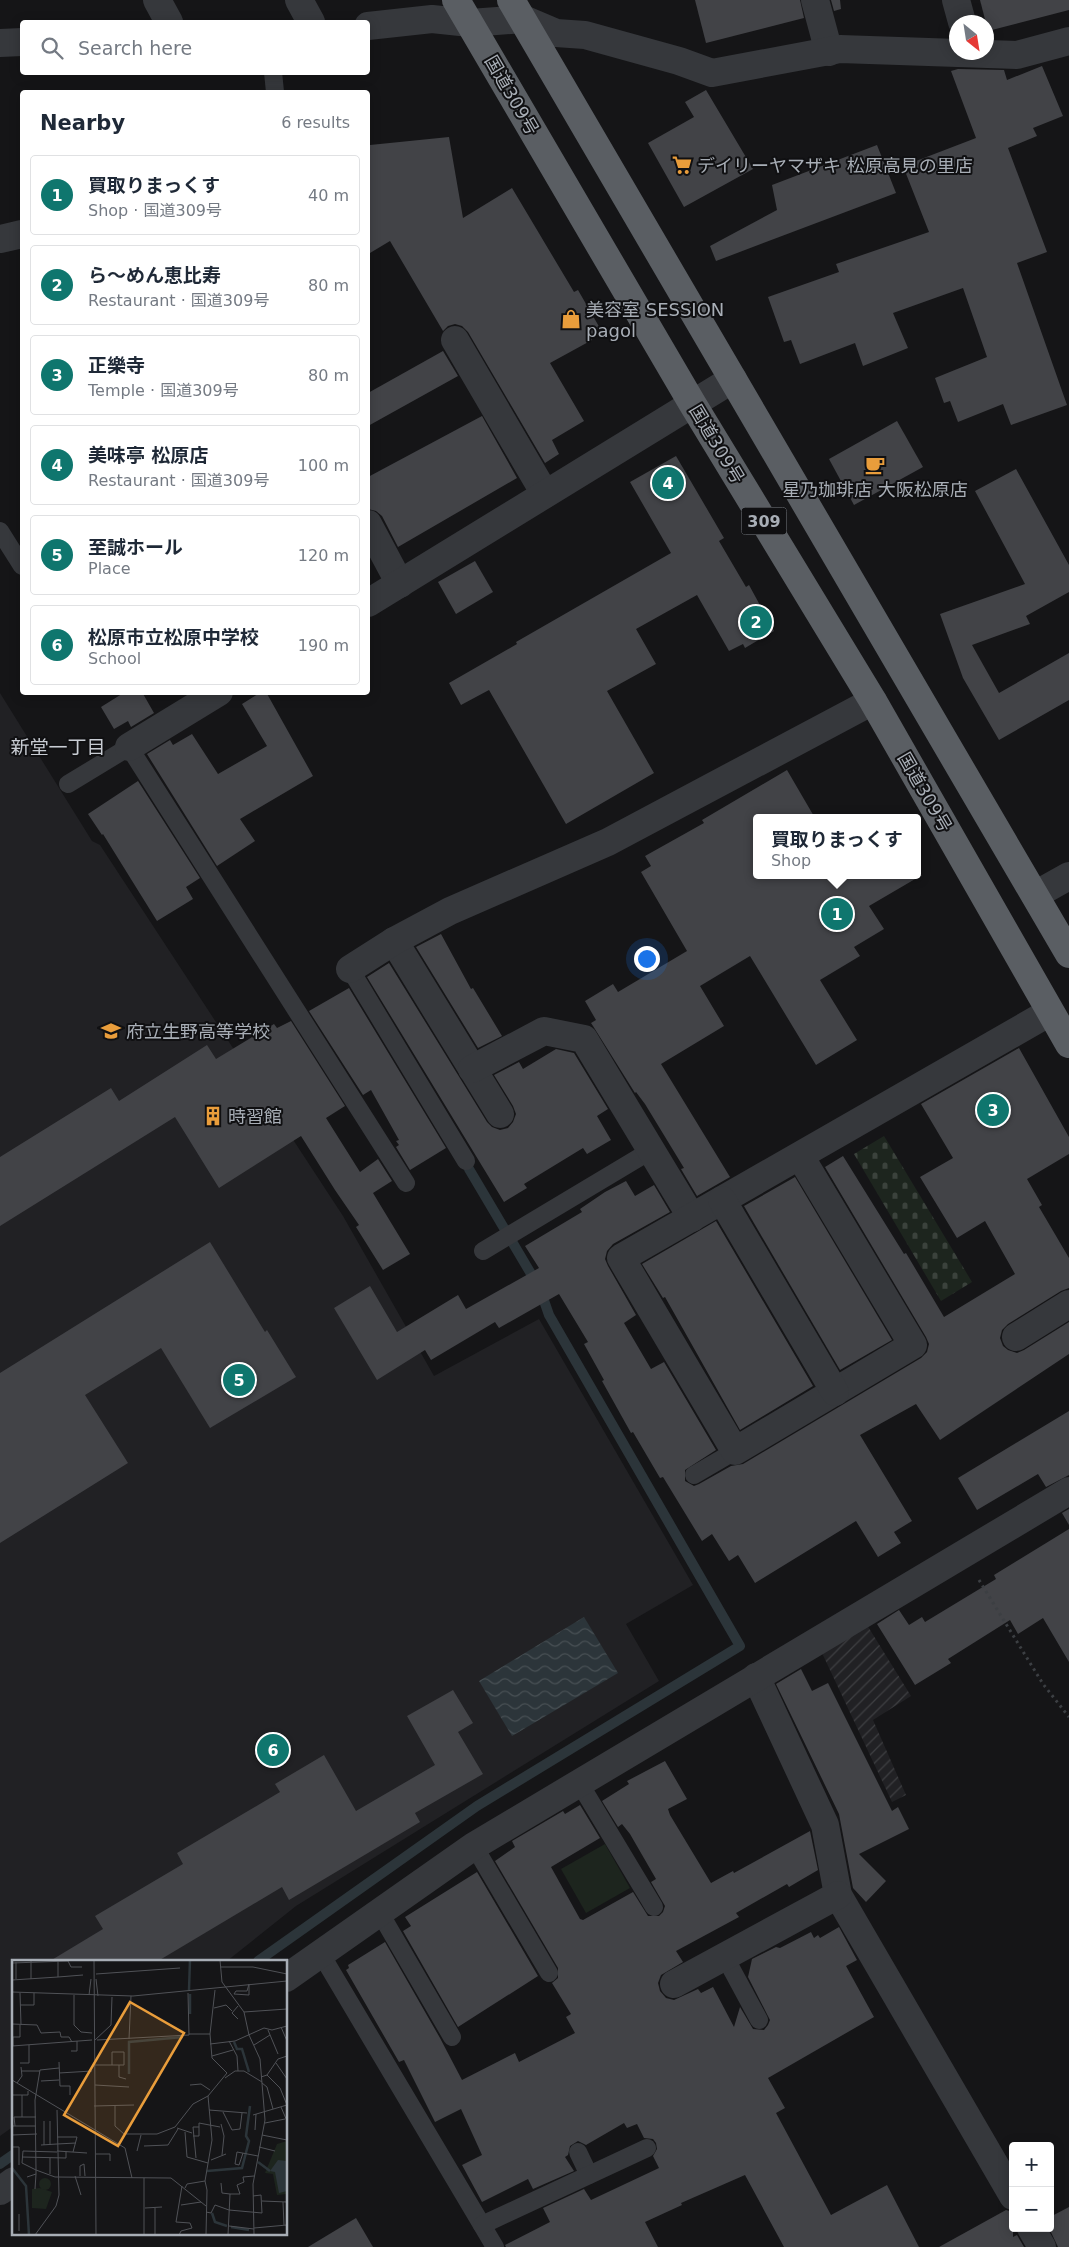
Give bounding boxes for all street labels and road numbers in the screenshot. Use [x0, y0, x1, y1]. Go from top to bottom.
street label: 国道309号 [481, 51, 543, 139]
street label: 国道309号 [685, 401, 749, 487]
road number: 309 [742, 508, 786, 534]
street label: 国道309号 [894, 748, 956, 836]

